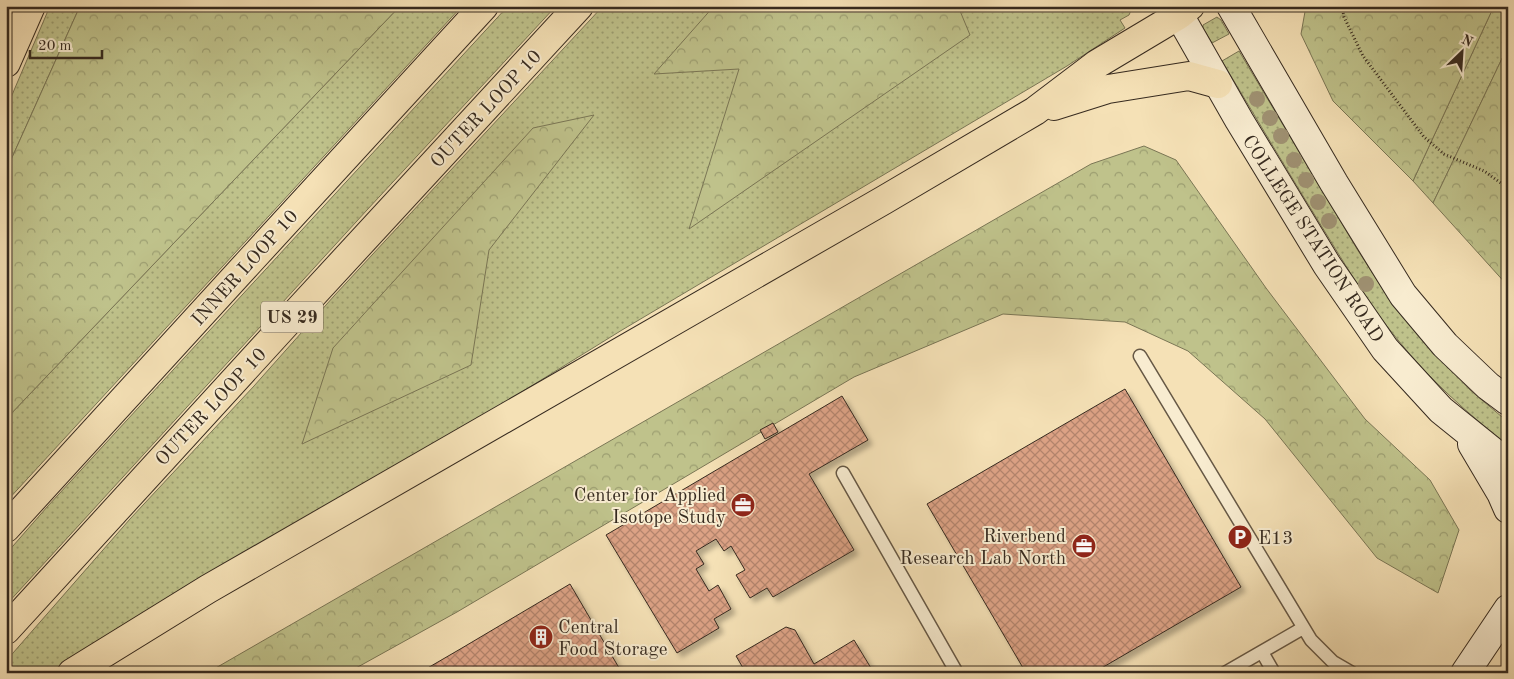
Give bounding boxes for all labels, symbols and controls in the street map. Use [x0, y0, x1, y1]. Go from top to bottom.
scale bar [30, 28, 102, 60]
north arrow [1436, 28, 1486, 78]
text: N [1459, 33, 1475, 50]
text: 20 m [38, 39, 72, 54]
street label: OUTER LOOP 10 [428, 47, 546, 172]
street label: COLLEGE STATION ROAD [1238, 132, 1386, 346]
street label: INNER LOOP 10 [189, 207, 303, 330]
road number: US 29 [261, 302, 323, 332]
street label: OUTER LOOP 10 [153, 345, 271, 470]
place label: Center for Applied Isotope Study [574, 487, 726, 528]
office icon: Center for Applied Isotope Study [730, 492, 756, 518]
parking icon: E13 [1227, 524, 1253, 550]
place label: Riverbend Research Lab North [900, 528, 1066, 569]
place label: E13 [1258, 530, 1293, 549]
office icon: Riverbend Research Lab North [1071, 533, 1097, 559]
place label: Central Food Storage [558, 619, 668, 660]
building icon: Central Food Storage [528, 624, 554, 650]

